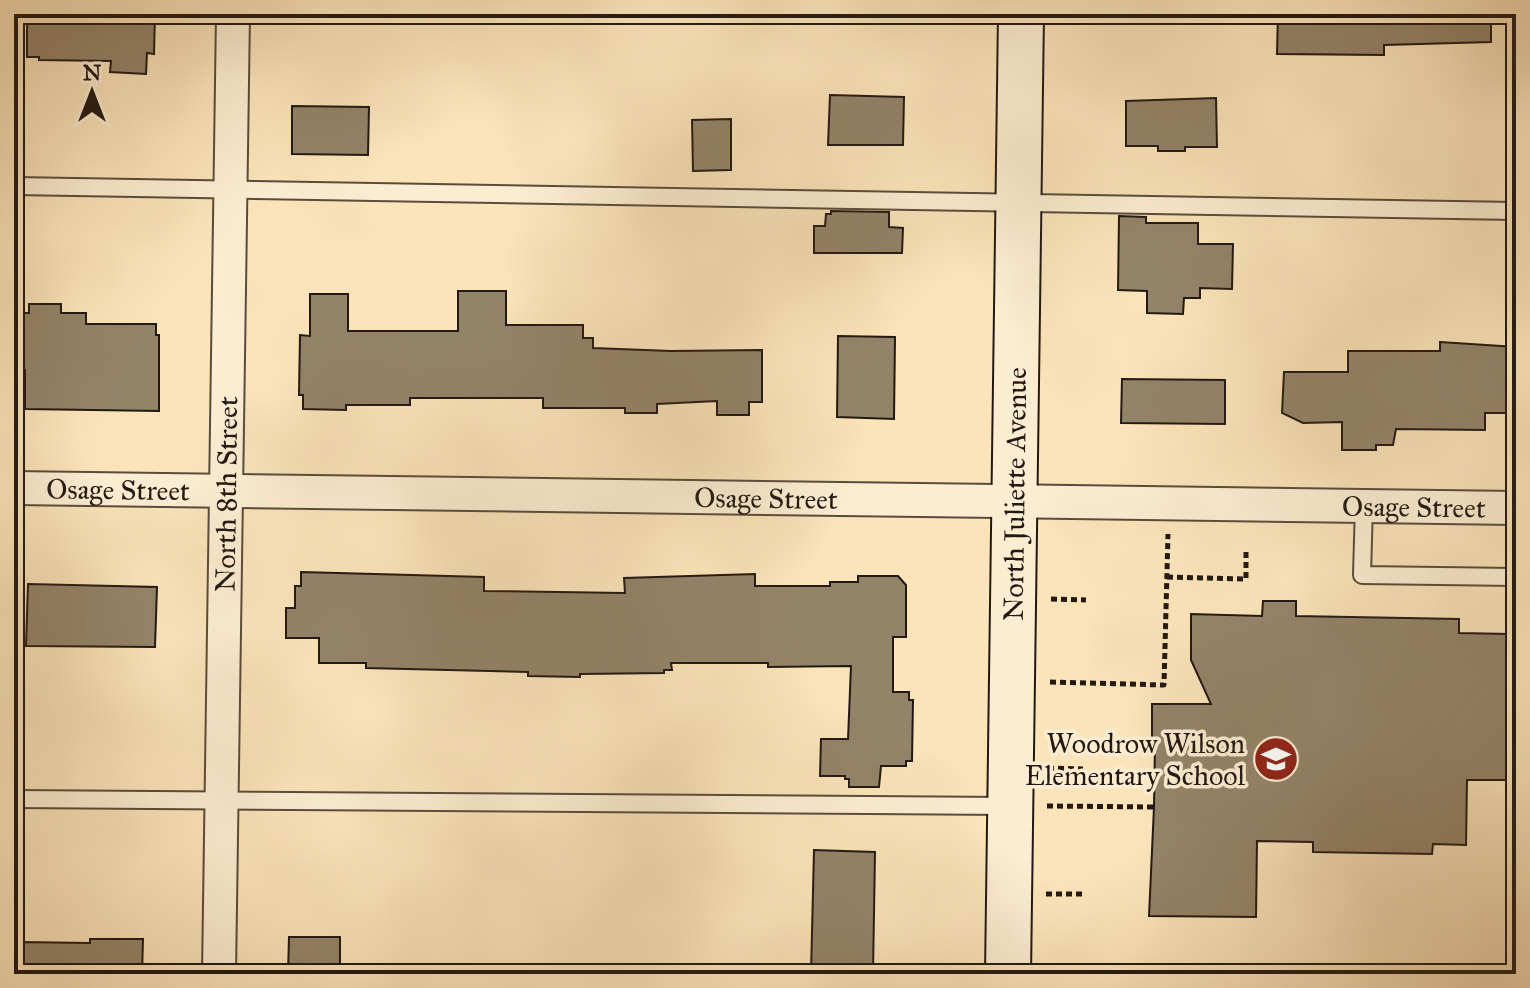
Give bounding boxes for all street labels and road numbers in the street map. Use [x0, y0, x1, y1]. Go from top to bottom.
street label: North Juliette Avenue [996, 367, 1034, 621]
street label: North 8th Street [208, 396, 245, 592]
street label: Osage Street [46, 471, 190, 508]
street label: Osage Street [694, 480, 838, 517]
street label: Osage Street [1342, 489, 1486, 526]

